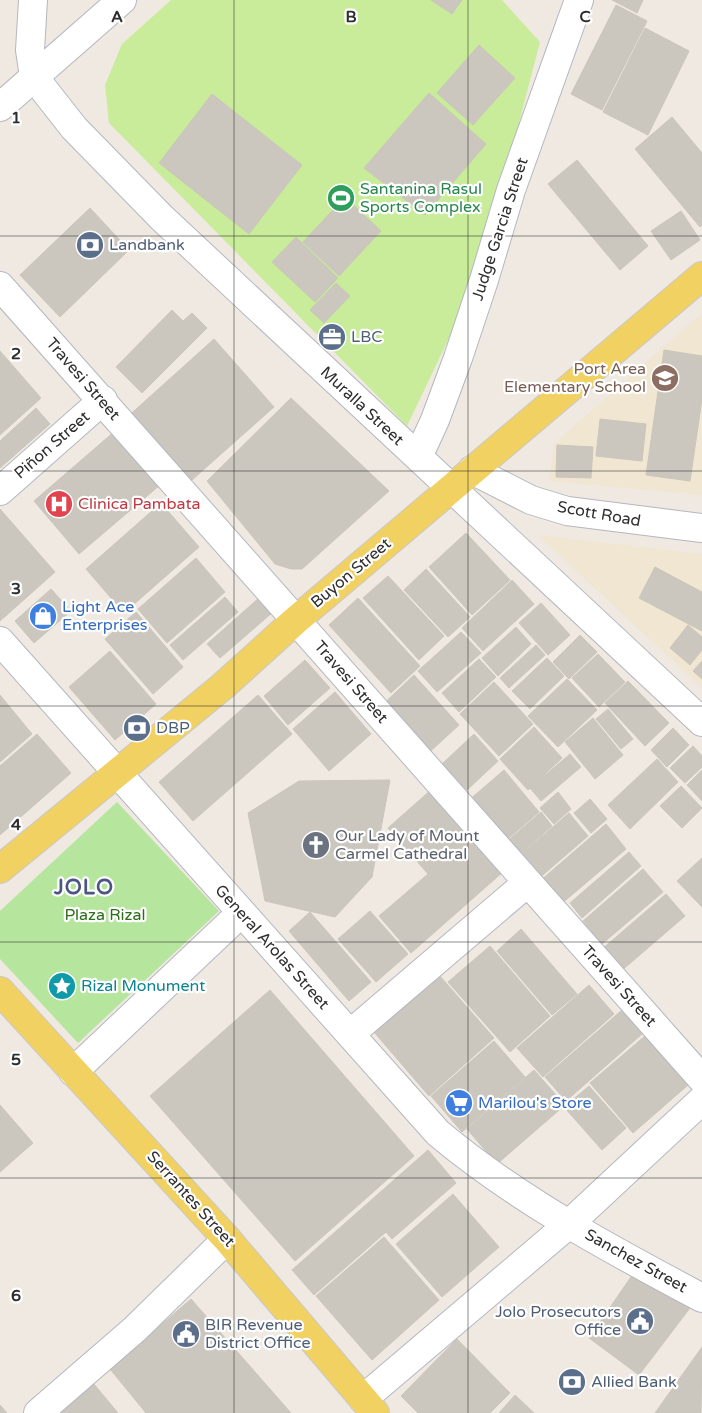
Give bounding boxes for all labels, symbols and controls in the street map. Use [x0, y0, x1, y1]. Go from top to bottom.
text: A [111, 7, 123, 27]
text: B [345, 7, 357, 27]
text: C [579, 7, 591, 27]
text: 1 [11, 108, 21, 128]
street label: Judge Garcia Street [467, 155, 533, 303]
place label: Santanina Rasul Sports Complex [360, 179, 482, 217]
sports icon: Santanina Rasul Sports Complex [326, 183, 356, 213]
bank icon: Landbank [75, 230, 105, 260]
place label: Landbank [109, 235, 185, 255]
office icon: LBC [317, 322, 347, 352]
place label: LBC [351, 327, 382, 347]
street label: Travesi Street [42, 334, 124, 424]
text: 2 [11, 344, 21, 364]
place label: Port Area Elementary School [504, 359, 646, 397]
street label: Muralla Street [316, 362, 408, 450]
school or university icon: Port Area Elementary School [650, 363, 680, 393]
street label: Piñon Street [10, 407, 94, 483]
hospital icon: Clinica Pambata [44, 489, 74, 519]
place label: Clinica Pambata [78, 494, 201, 514]
street label: Scott Road [556, 497, 642, 531]
street label: Buyon Street [307, 534, 395, 612]
text: 3 [11, 579, 21, 599]
place label: Light Ace Enterprises [62, 597, 147, 635]
shop icon: Light Ace Enterprises [28, 601, 58, 631]
street label: Travesi Street [310, 637, 392, 727]
bank icon: DBP [122, 713, 152, 743]
place label: DBP [156, 718, 190, 738]
text: 4 [11, 815, 21, 835]
place label: Our Lady of Mount Carmel Cathedral [335, 826, 479, 864]
church icon: Our Lady of Mount Carmel Cathedral [301, 830, 331, 860]
district label: JOLO [53, 875, 114, 900]
street label: General Arolas Street [211, 880, 333, 1014]
park label: Plaza Rizal [64, 905, 146, 925]
street label: Travesi Street [577, 941, 661, 1031]
place icon: Rizal Monument [47, 971, 77, 1001]
place label: Rizal Monument [81, 976, 205, 996]
text: 5 [11, 1050, 21, 1070]
supermarket icon: Marilou's Store [444, 1088, 474, 1118]
place label: Marilou's Store [478, 1093, 592, 1113]
street label: Serrantes Street [143, 1147, 239, 1251]
street label: Sanchez Street [581, 1225, 691, 1297]
text: 6 [11, 1286, 21, 1306]
place label: Jolo Prosecutors Office [495, 1302, 621, 1340]
public building icon: Jolo Prosecutors Office [625, 1306, 655, 1336]
place label: BIR Revenue District Office [205, 1315, 311, 1353]
public building icon: BIR Revenue District Office [171, 1319, 201, 1349]
bank icon: Allied Bank [557, 1367, 587, 1397]
place label: Allied Bank [591, 1372, 677, 1392]

